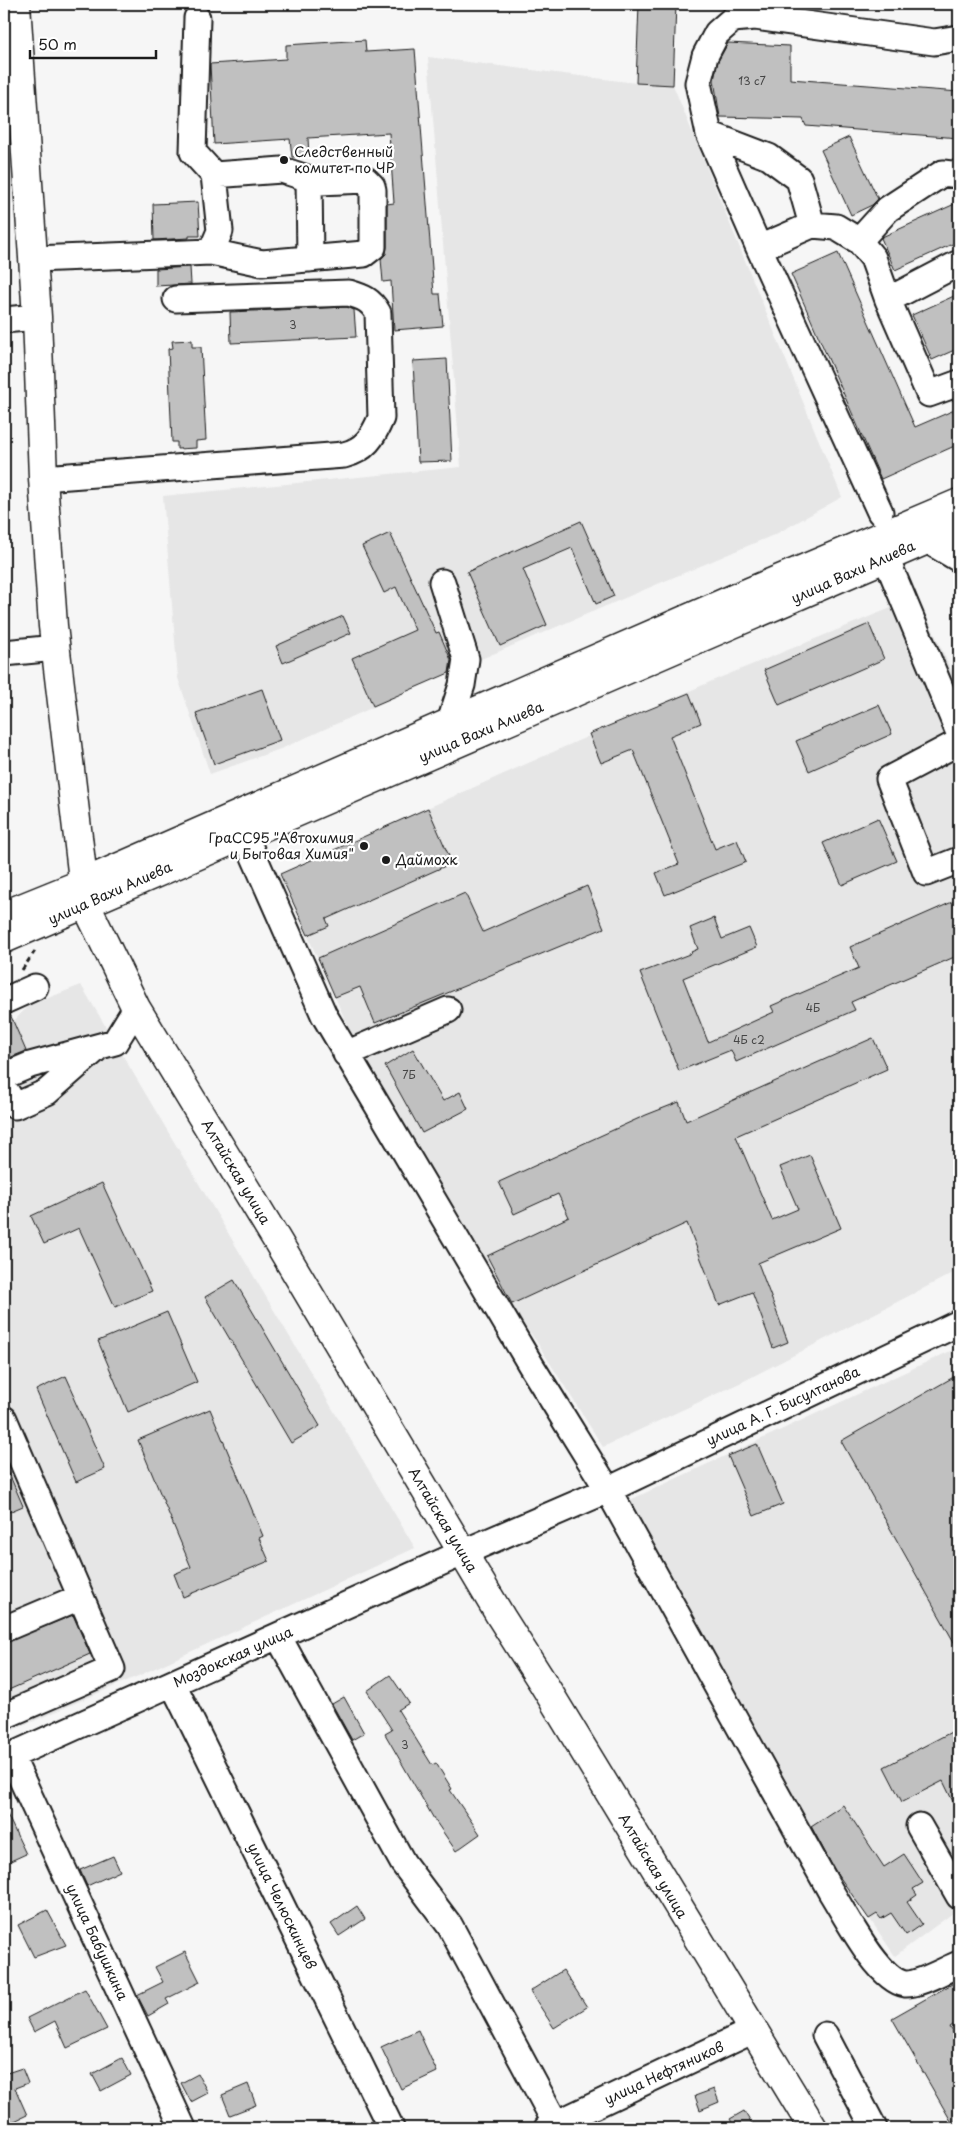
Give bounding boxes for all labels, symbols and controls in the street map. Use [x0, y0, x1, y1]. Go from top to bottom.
scale bar [30, 28, 156, 60]
text: 50 m [38, 32, 77, 55]
house number: 13 с7 [738, 72, 766, 89]
place label: Следственный комитет по ЧР [294, 141, 395, 178]
marker: Следственный комитет по ЧР [278, 154, 290, 166]
house number: 3 [289, 316, 297, 333]
street label: улица Вахи Алиева [787, 535, 918, 608]
street label: улица Вахи Алиева [415, 696, 547, 767]
place label: ГраСС95 "Автохимия и Бытовая Химия" [209, 827, 354, 864]
marker: ГраСС95 "Автохимия и Бытовая Химия" [358, 840, 370, 852]
place label: Даймохк [395, 849, 458, 870]
marker: Даймохк [380, 854, 392, 866]
street label: улица Вахи Алиева [44, 856, 175, 929]
house number: 4Б [806, 999, 820, 1016]
house number: 4Б с2 [733, 1031, 765, 1048]
house number: 7Б [402, 1066, 416, 1083]
street label: Алтайская улица [197, 1115, 276, 1228]
street label: улица А. Г. Бисултанова [702, 1361, 863, 1450]
street label: Алтайская улица [404, 1463, 483, 1576]
street label: Моздокская улица [170, 1621, 296, 1692]
house number: 3 [401, 1736, 409, 1753]
street label: Алтайская улица [614, 1809, 693, 1922]
street label: улица Челюскинцев [243, 1839, 322, 1973]
street label: улица Бабушкина [61, 1880, 134, 2004]
street label: улица Нефтяников [600, 2036, 727, 2110]

